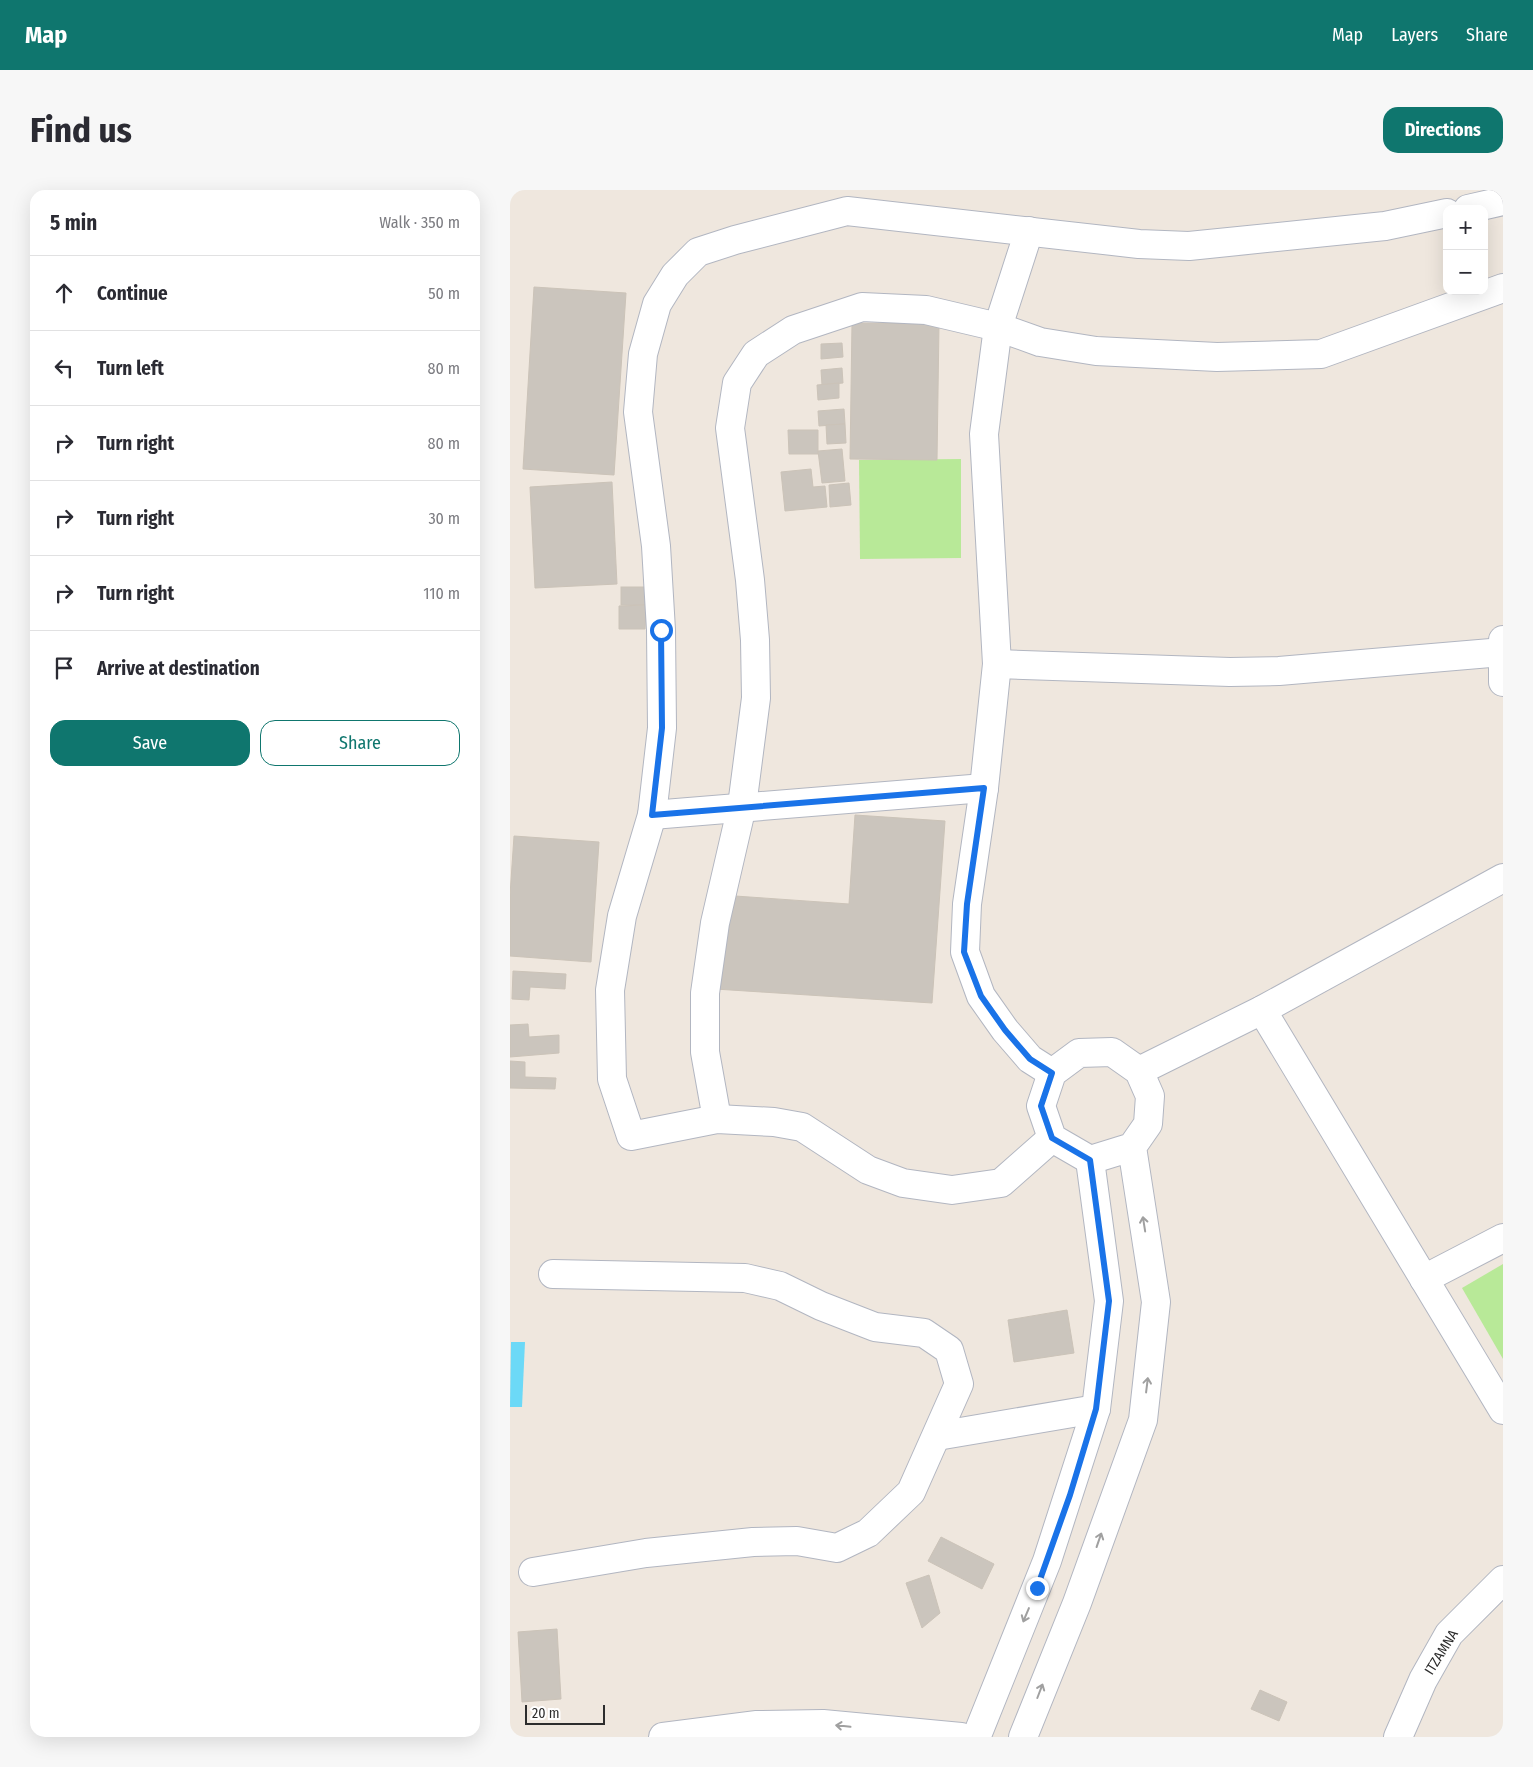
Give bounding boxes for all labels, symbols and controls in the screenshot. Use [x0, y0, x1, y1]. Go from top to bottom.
text: Map [25, 21, 67, 49]
text: Map [1332, 24, 1363, 46]
text: Layers [1391, 24, 1438, 46]
text: Share [1466, 24, 1508, 46]
button: Directions [1383, 107, 1503, 153]
text: Find us [30, 109, 132, 151]
map controls [1443, 205, 1488, 295]
button: + [1443, 205, 1488, 250]
text: 5 min [50, 210, 97, 236]
text: Walk · 350 m [379, 213, 460, 232]
button: − [1443, 250, 1488, 295]
icon: ahead [50, 279, 78, 307]
text: Continue [97, 282, 168, 305]
text: 50 m [428, 284, 460, 303]
icon: left [50, 354, 78, 382]
text: Turn left [97, 357, 164, 380]
text: 80 m [428, 359, 460, 378]
icon: right [50, 429, 78, 457]
text: Turn right [97, 432, 174, 455]
text: 80 m [428, 434, 460, 453]
icon: right [50, 504, 78, 532]
text: Turn right [97, 507, 174, 530]
text: 30 m [428, 509, 460, 528]
icon: right [50, 579, 78, 607]
text: Turn right [97, 582, 174, 605]
text: 110 m [423, 584, 460, 603]
route start [650, 619, 673, 642]
icon: arrive [50, 654, 78, 682]
text: Arrive at destination [97, 657, 260, 680]
button: Save [50, 720, 250, 766]
button: Share [260, 720, 460, 766]
one-way arrow [1138, 1217, 1148, 1233]
one-way arrow [1142, 1378, 1152, 1394]
one-way arrow [1095, 1533, 1104, 1548]
route end [1026, 1577, 1049, 1600]
one-way arrow [1020, 1607, 1030, 1622]
street label: ITZAMNA [1421, 1626, 1462, 1678]
one-way arrow [1036, 1684, 1045, 1700]
scale bar [525, 1702, 605, 1725]
text: 20 m [532, 1705, 560, 1722]
one-way arrow [835, 1721, 851, 1731]

